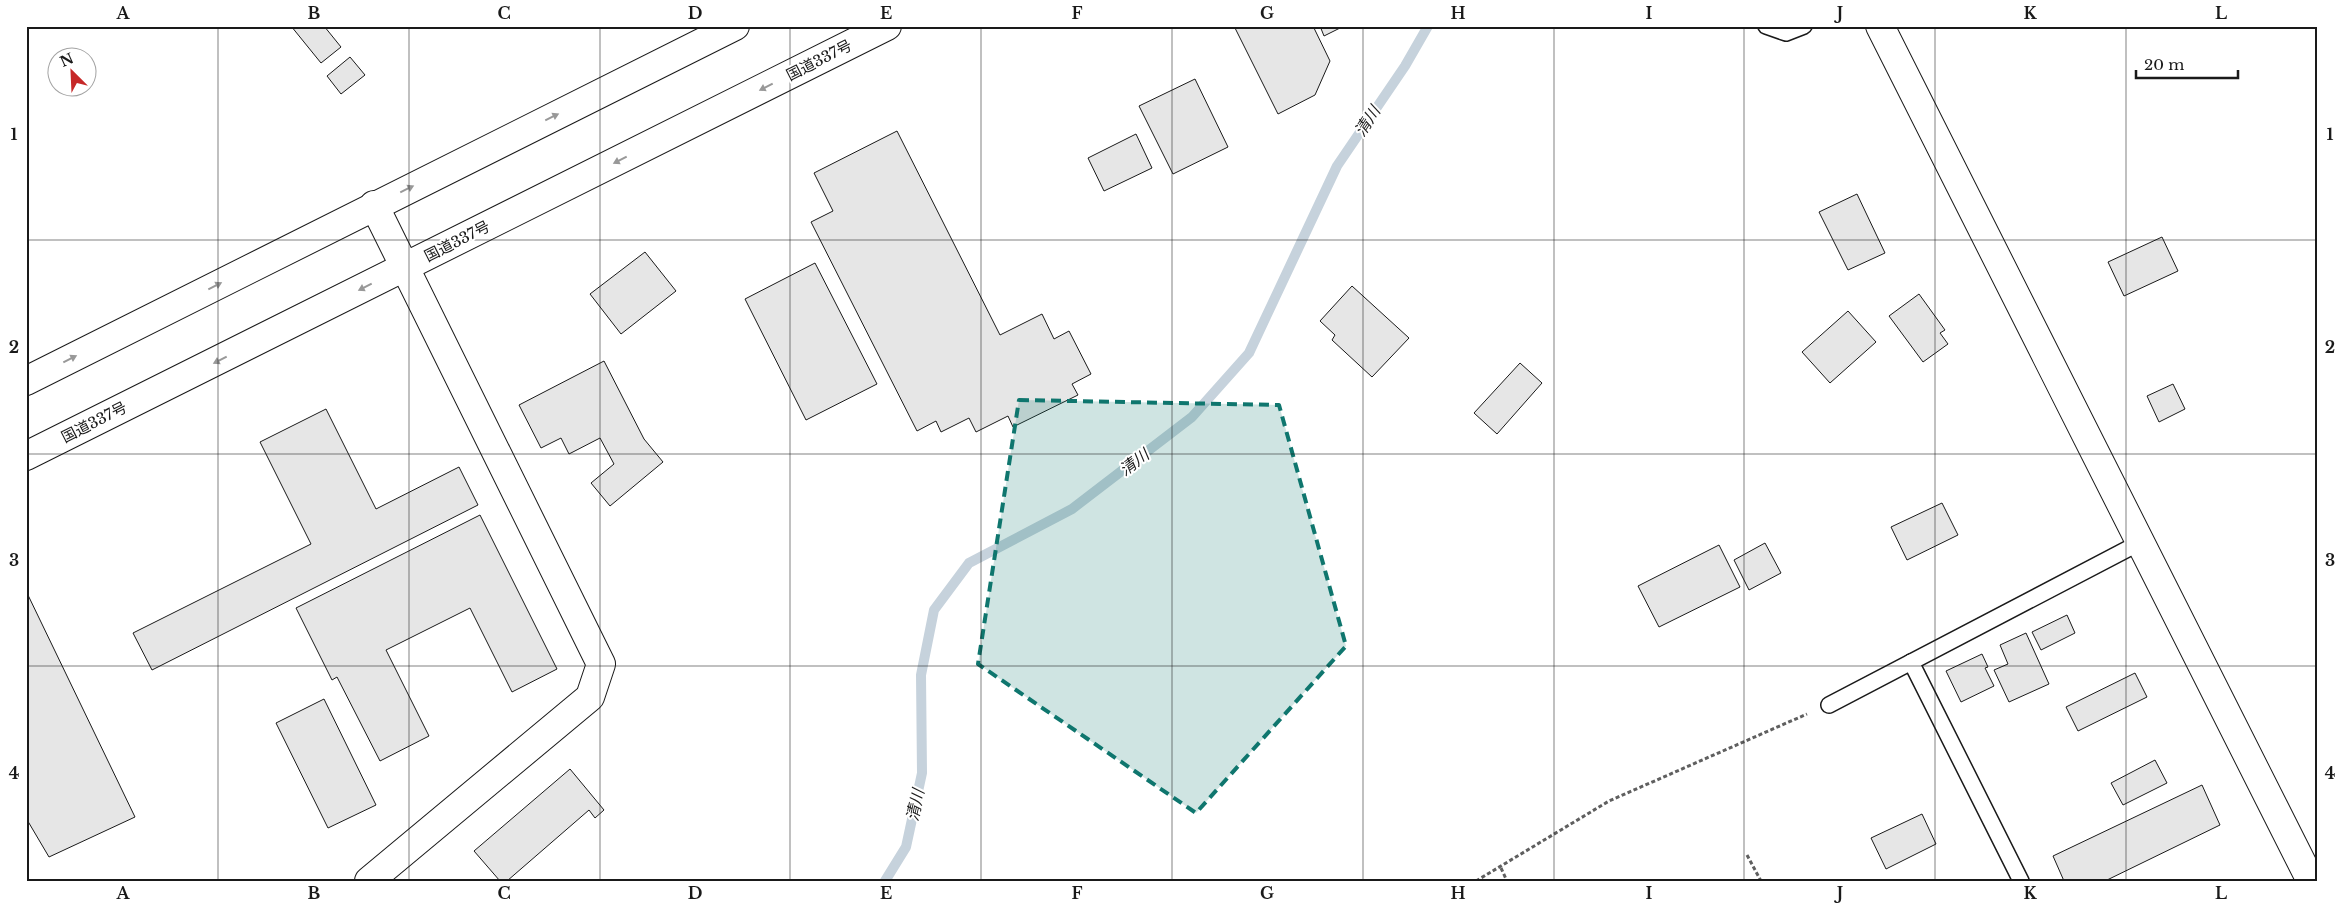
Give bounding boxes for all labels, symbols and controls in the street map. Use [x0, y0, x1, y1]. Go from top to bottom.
text: A [116, 3, 131, 23]
text: B [308, 3, 321, 23]
text: C [497, 3, 511, 23]
text: D [688, 3, 702, 23]
text: E [880, 3, 892, 23]
text: F [1071, 3, 1083, 23]
text: G [1260, 3, 1274, 23]
text: H [1450, 3, 1466, 23]
text: I [1646, 3, 1653, 23]
text: J [1834, 3, 1843, 23]
text: K [2023, 3, 2037, 23]
text: L [2215, 3, 2227, 23]
street label: 国道337号 [783, 35, 855, 85]
north arrow [48, 48, 98, 98]
scale bar [2136, 48, 2239, 80]
text: N [57, 49, 76, 71]
text: 20 m [2144, 55, 2184, 74]
one-way arrow [758, 83, 773, 91]
water label: 清川 [1350, 100, 1385, 140]
one-way arrow [545, 113, 560, 121]
text: 1 [11, 124, 18, 144]
text: 1 [2327, 124, 2334, 144]
one-way arrow [613, 156, 627, 164]
one-way arrow [400, 185, 414, 193]
street label: 国道337号 [421, 216, 493, 266]
one-way arrow [208, 282, 222, 290]
one-way arrow [358, 283, 372, 291]
text: 2 [9, 337, 19, 357]
text: 2 [2325, 337, 2335, 357]
one-way arrow [63, 355, 77, 363]
one-way arrow [213, 356, 227, 364]
street label: 国道337号 [58, 397, 130, 447]
water label: 清川 [1115, 443, 1154, 480]
text: 3 [9, 550, 19, 570]
text: 3 [2325, 550, 2335, 570]
text: 4 [9, 763, 19, 783]
text: 4 [2325, 763, 2335, 783]
water label: 清川 [902, 785, 929, 823]
text: A [116, 883, 131, 903]
text: B [308, 883, 321, 903]
text: C [497, 883, 511, 903]
text: D [688, 883, 702, 903]
text: E [880, 883, 892, 903]
text: F [1071, 883, 1083, 903]
text: G [1260, 883, 1274, 903]
text: H [1450, 883, 1466, 903]
text: I [1646, 883, 1653, 903]
text: J [1834, 883, 1843, 903]
text: K [2023, 883, 2037, 903]
text: L [2215, 883, 2227, 903]

